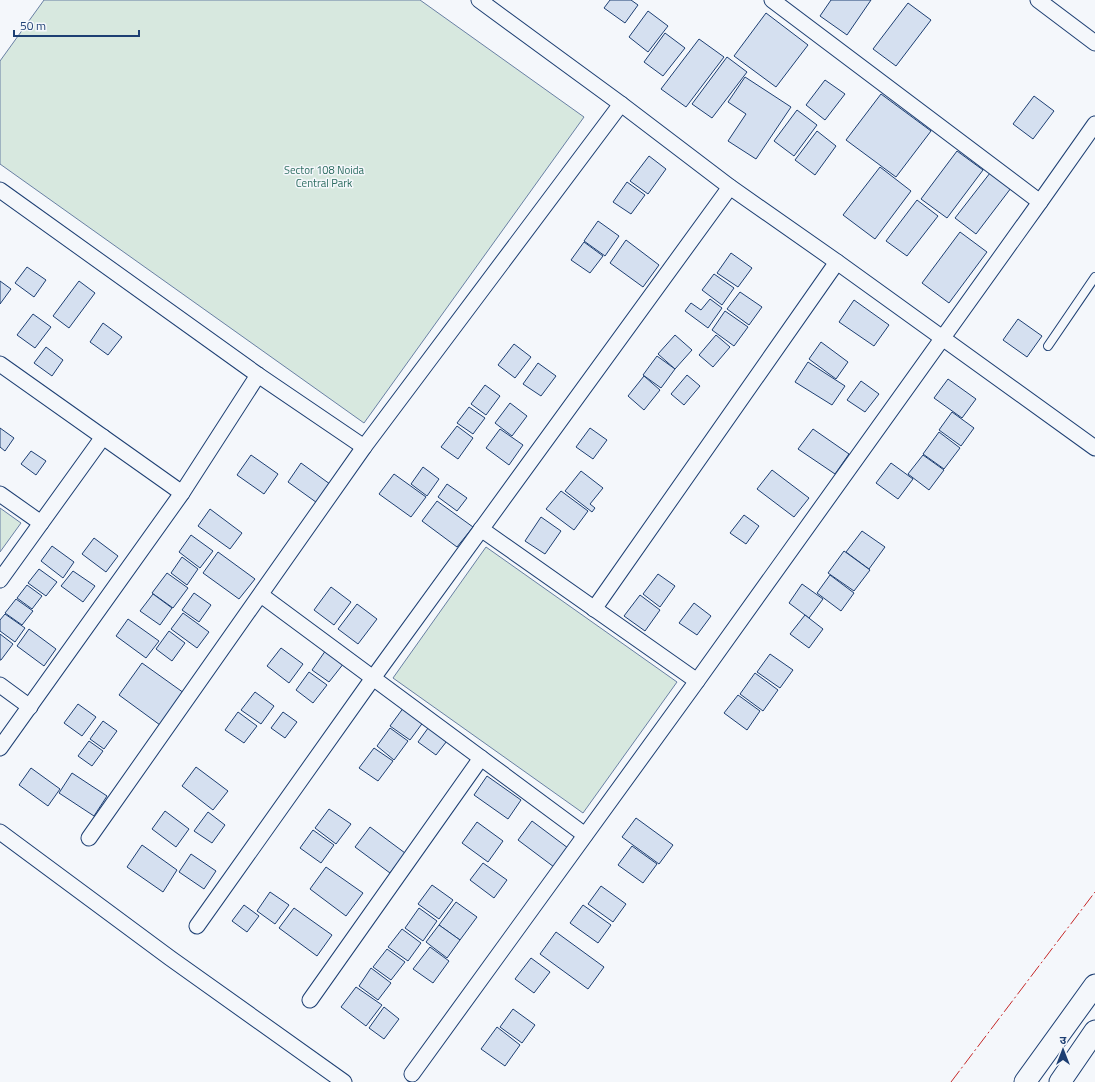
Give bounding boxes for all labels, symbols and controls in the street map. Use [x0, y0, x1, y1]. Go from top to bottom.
scale bar [14, 12, 139, 38]
text: 50 m [20, 16, 46, 35]
park label: Sector 108 Noida Central Park [284, 162, 365, 191]
north arrow [1043, 1030, 1083, 1070]
text: उ [1060, 1032, 1067, 1048]

